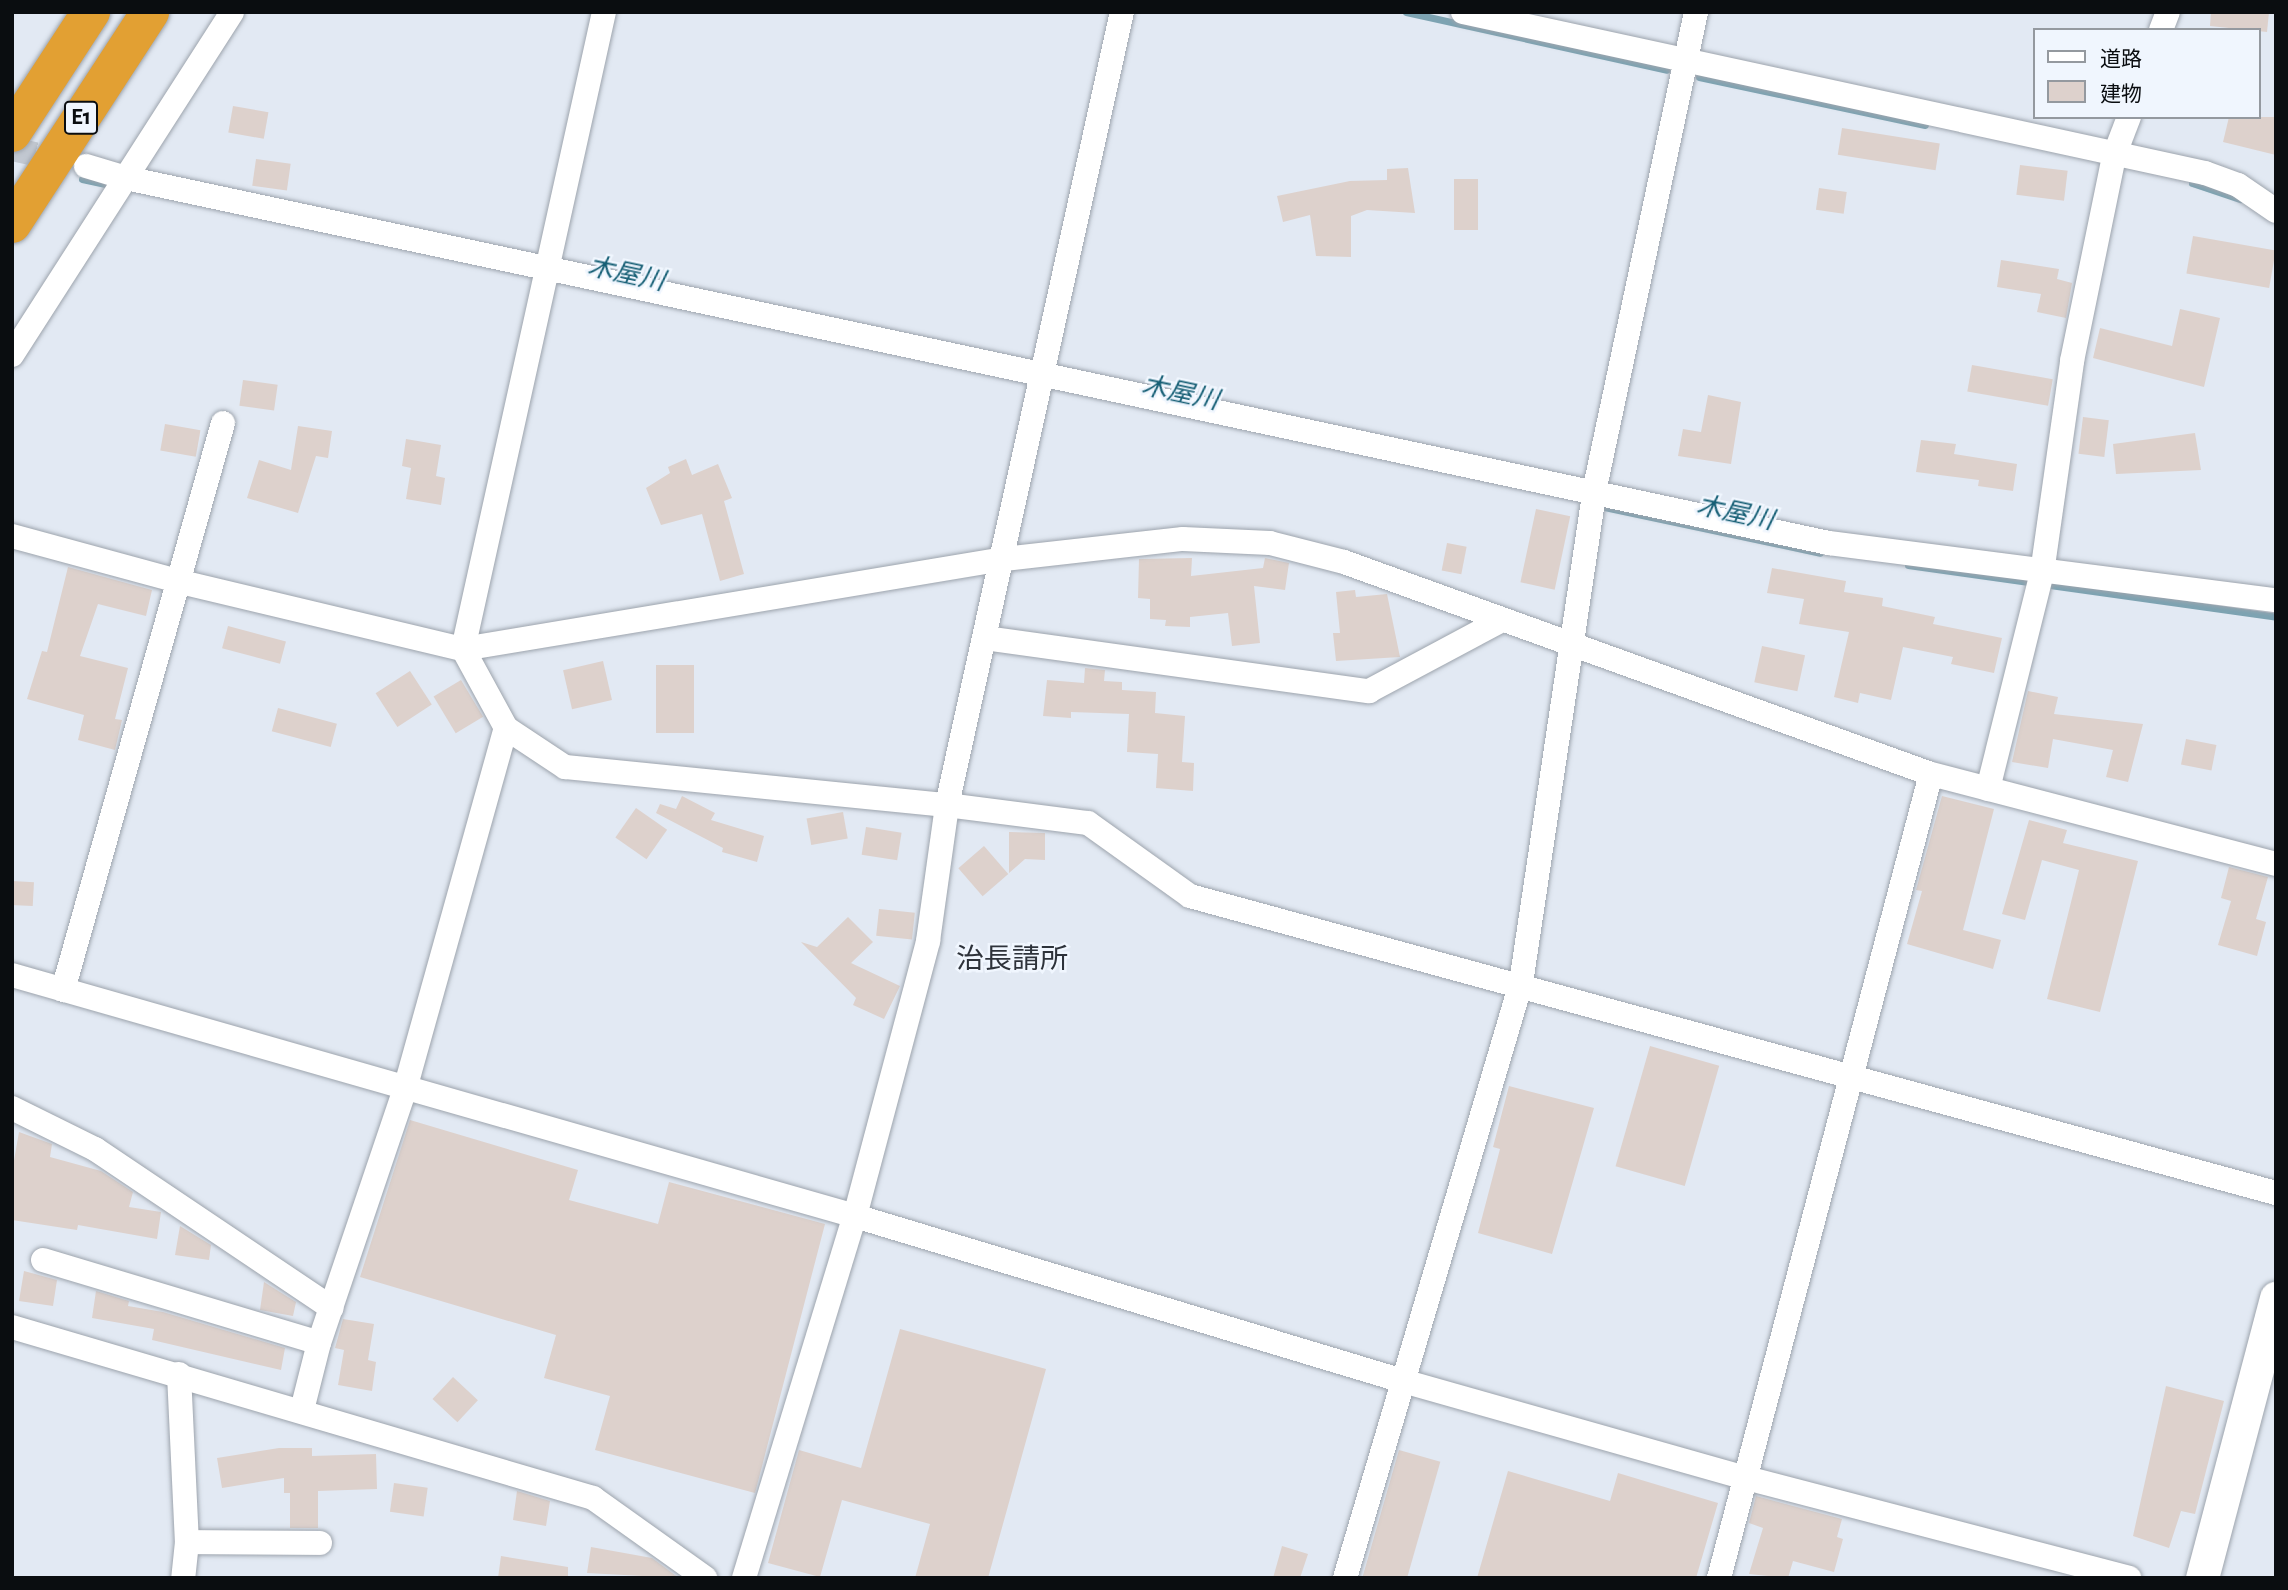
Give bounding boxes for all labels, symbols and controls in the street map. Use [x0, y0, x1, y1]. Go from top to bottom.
legend [2032, 28, 2260, 119]
text: 道路 [2100, 49, 2142, 70]
text: 建物 [2100, 84, 2142, 105]
road number: E1 [64, 99, 98, 138]
water label: 木屋川 [585, 252, 667, 298]
water label: 木屋川 [1139, 371, 1221, 417]
water label: 木屋川 [1694, 491, 1776, 537]
district label: 治長請所 [956, 943, 1068, 977]

